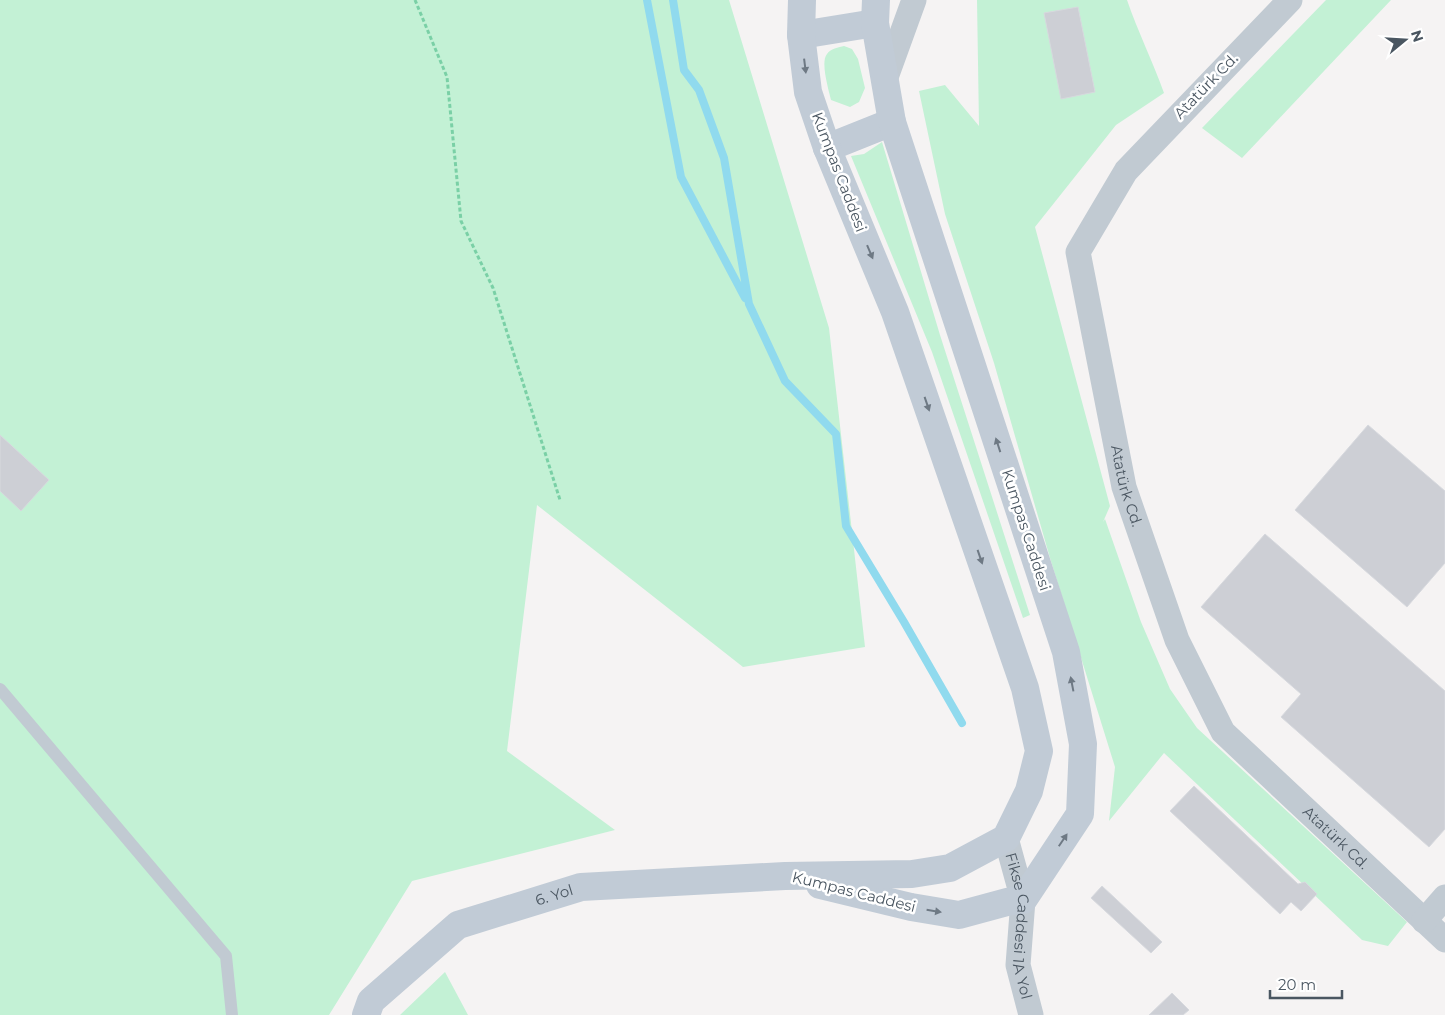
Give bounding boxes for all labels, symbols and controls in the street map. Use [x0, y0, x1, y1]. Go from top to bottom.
north arrow [1380, 15, 1430, 65]
text: N [1407, 28, 1428, 44]
street label: Atatürk Cd. [1170, 49, 1242, 122]
one-way arrow [801, 58, 809, 74]
street label: Kumpas Caddesi [808, 109, 871, 234]
one-way arrow [866, 245, 874, 260]
one-way arrow [923, 397, 931, 412]
one-way arrow [994, 437, 1002, 452]
street label: Atatürk Cd. [1107, 443, 1147, 529]
street label: Kumpas Caddesi [998, 467, 1055, 593]
one-way arrow [977, 550, 984, 565]
one-way arrow [1068, 676, 1076, 691]
street label: Atatürk Cd. [1299, 802, 1373, 873]
one-way arrow [1058, 833, 1068, 847]
street label: Fikse Caddesi 1A Yol [1001, 850, 1036, 1001]
street label: Kumpas Caddesi [790, 867, 918, 916]
street label: 6. Yol [533, 880, 575, 910]
one-way arrow [927, 907, 943, 915]
scale bar [1270, 968, 1342, 1000]
text: 20 m [1278, 975, 1316, 994]

